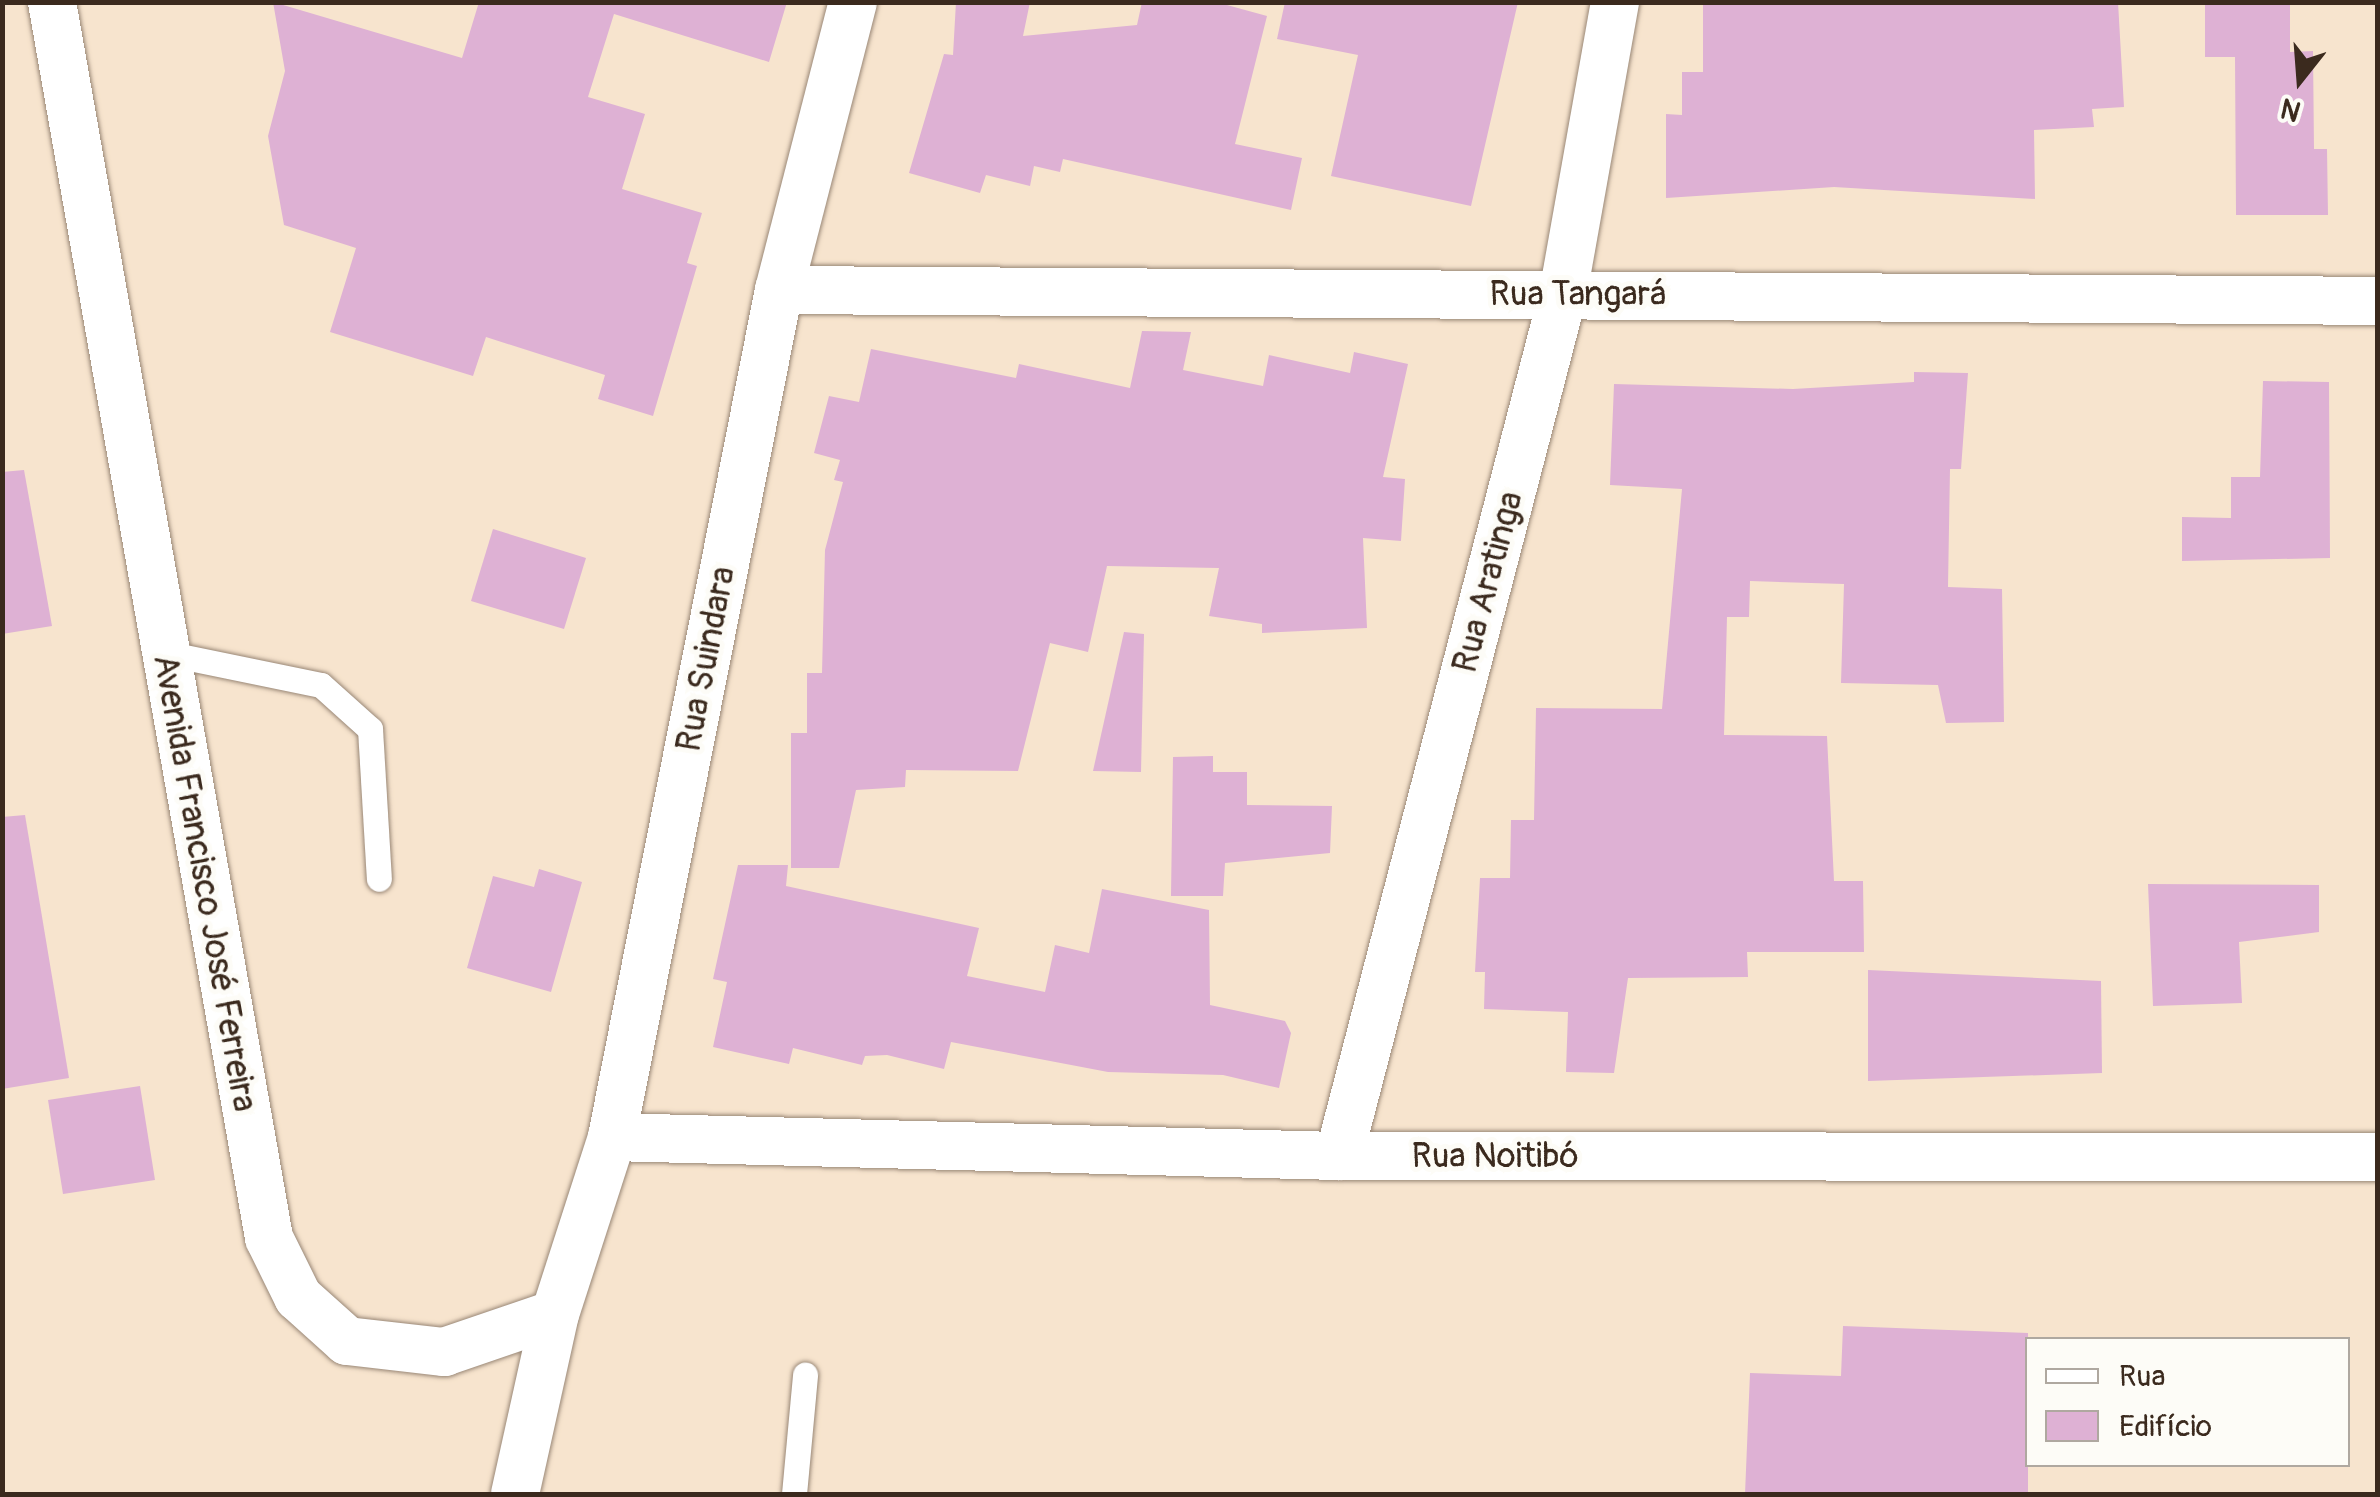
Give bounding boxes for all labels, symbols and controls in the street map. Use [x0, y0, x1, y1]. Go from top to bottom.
north arrow [2250, 30, 2350, 130]
text: N [2277, 90, 2305, 129]
street label: Rua Tangará [1490, 273, 1666, 315]
street label: Rua Aratinga [1444, 487, 1532, 677]
street label: Rua Suindara [667, 563, 745, 755]
street label: Avenida Francisco José Ferreira [144, 651, 266, 1115]
street label: Rua Noitibó [1411, 1135, 1579, 1177]
legend [2025, 1337, 2350, 1467]
text: Rua [2119, 1358, 2165, 1395]
text: Edifício [2119, 1408, 2212, 1445]

